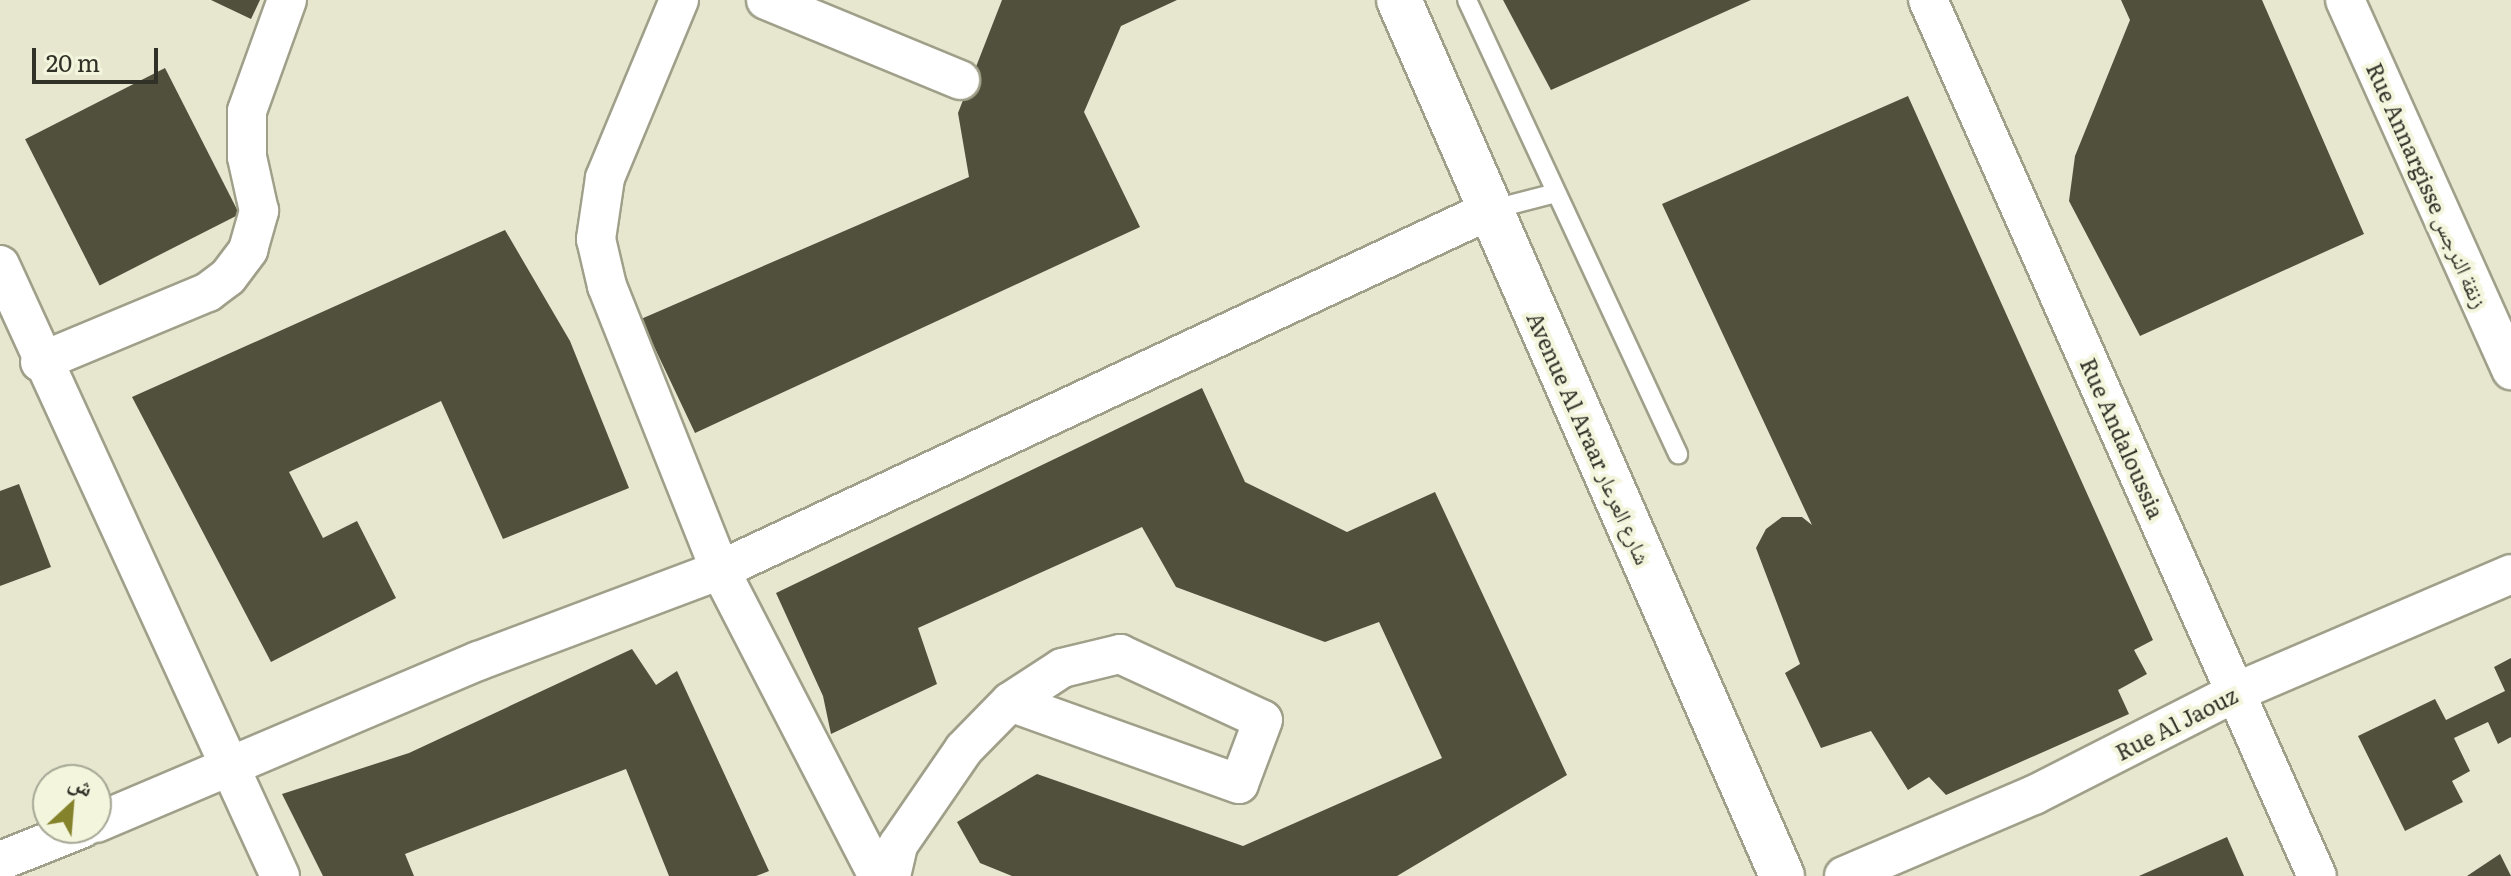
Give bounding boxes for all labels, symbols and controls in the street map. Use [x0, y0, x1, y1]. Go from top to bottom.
scale bar [36, 32, 162, 82]
text: 20 m [46, 44, 100, 79]
street label: Rue Annargisse زنقة النرجس [2362, 58, 2494, 312]
street label: Avenue Al Araar شارع العرعار [1522, 308, 1658, 568]
street label: Rue Andaloussia [2076, 354, 2170, 522]
street label: Rue Al Jaouz [2111, 681, 2241, 765]
north arrow [32, 764, 112, 844]
text: ش [64, 764, 100, 804]

